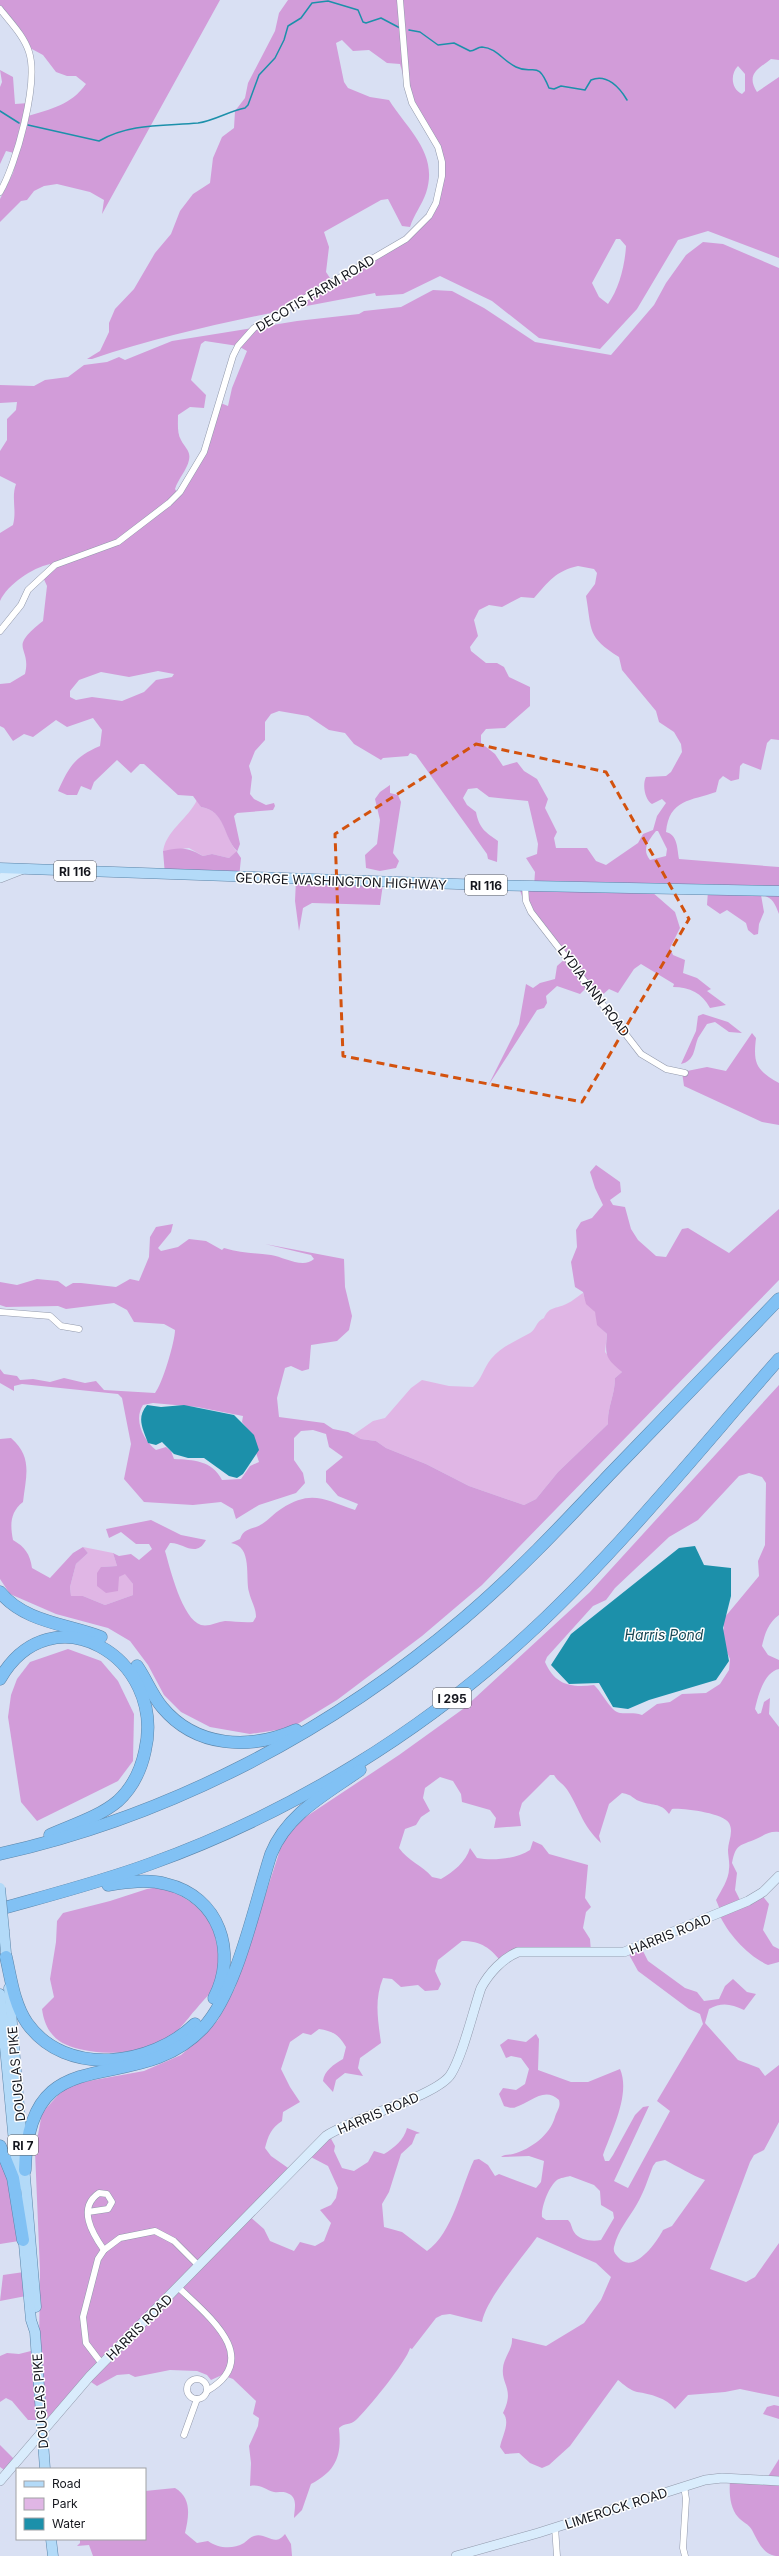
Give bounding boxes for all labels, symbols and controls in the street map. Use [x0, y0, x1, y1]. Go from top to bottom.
street label: DECOTIS FARM ROAD [253, 251, 377, 335]
road number: RI 116 [54, 861, 96, 881]
street label: GEORGE WASHINGTON HIGHWAY [235, 869, 447, 893]
road number: RI 116 [465, 875, 507, 895]
street label: LYDIA ANN ROAD [555, 942, 633, 1040]
water label: Harris Pond [625, 1626, 704, 1643]
road number: I 295 [433, 1688, 471, 1708]
street label: HARRIS ROAD [627, 1910, 713, 1958]
street label: DOUGLAS PIKE [4, 2026, 28, 2122]
street label: HARRIS ROAD [335, 2089, 421, 2137]
road number: RI 7 [8, 2135, 38, 2155]
street label: HARRIS ROAD [103, 2291, 175, 2363]
street label: DOUGLAS PIKE [29, 2353, 51, 2449]
legend [16, 2468, 146, 2540]
text: Road [52, 2476, 81, 2491]
street label: LIMEROCK ROAD [563, 2484, 669, 2532]
text: Park [52, 2496, 78, 2511]
text: Water [52, 2516, 86, 2531]

